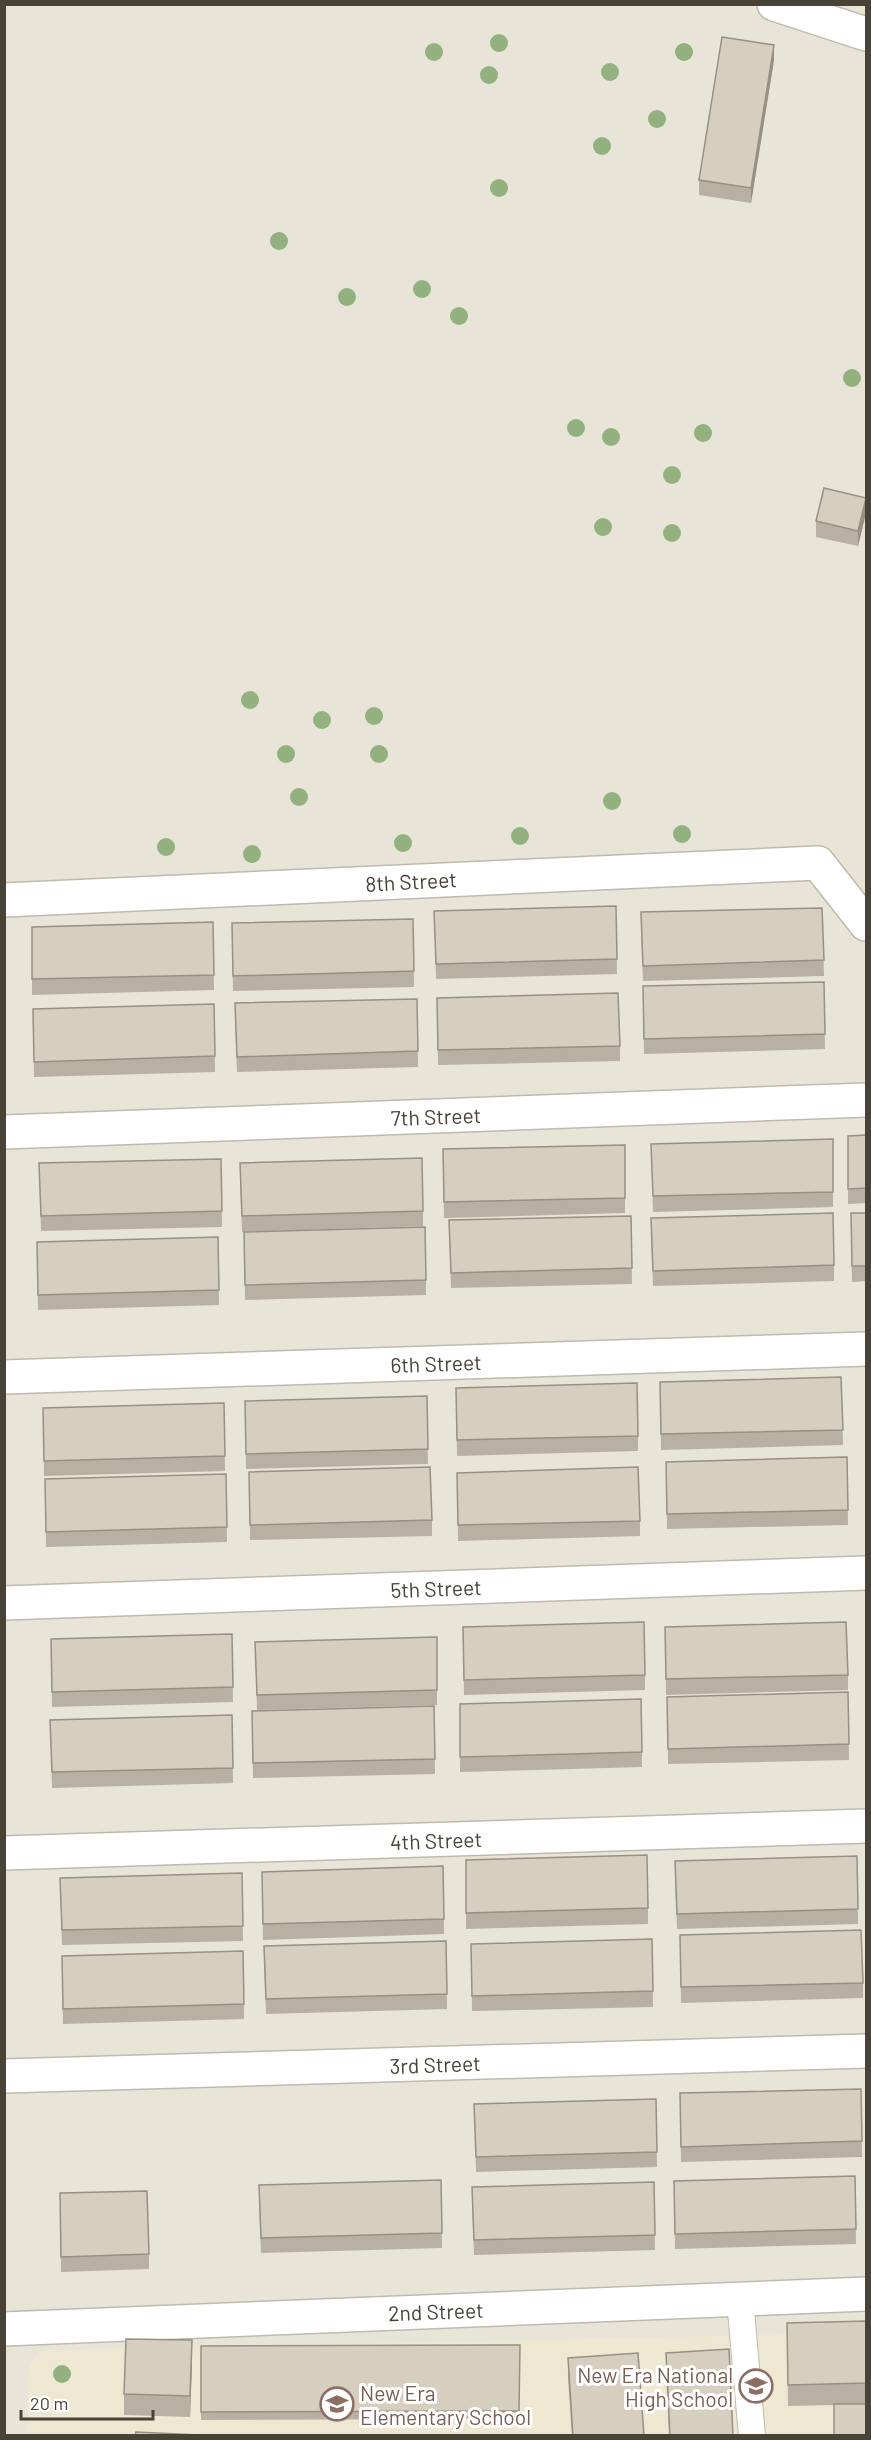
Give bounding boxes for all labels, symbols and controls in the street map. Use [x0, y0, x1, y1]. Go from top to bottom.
street label: 8th Street [365, 866, 457, 896]
street label: 7th Street [390, 1102, 482, 1130]
street label: 6th Street [390, 1349, 482, 1377]
street label: 5th Street [390, 1574, 482, 1602]
street label: 4th Street [390, 1826, 482, 1854]
street label: 3rd Street [389, 2050, 481, 2078]
street label: 2nd Street [388, 2297, 484, 2325]
place label: New Era National High School [577, 2362, 733, 2411]
school or university icon: New Era National High School [738, 2368, 774, 2404]
place label: New Era Elementary School [360, 2380, 531, 2429]
scale bar [21, 2383, 153, 2421]
school or university icon: New Era Elementary School [319, 2386, 355, 2422]
text: 20 m [30, 2392, 68, 2414]

